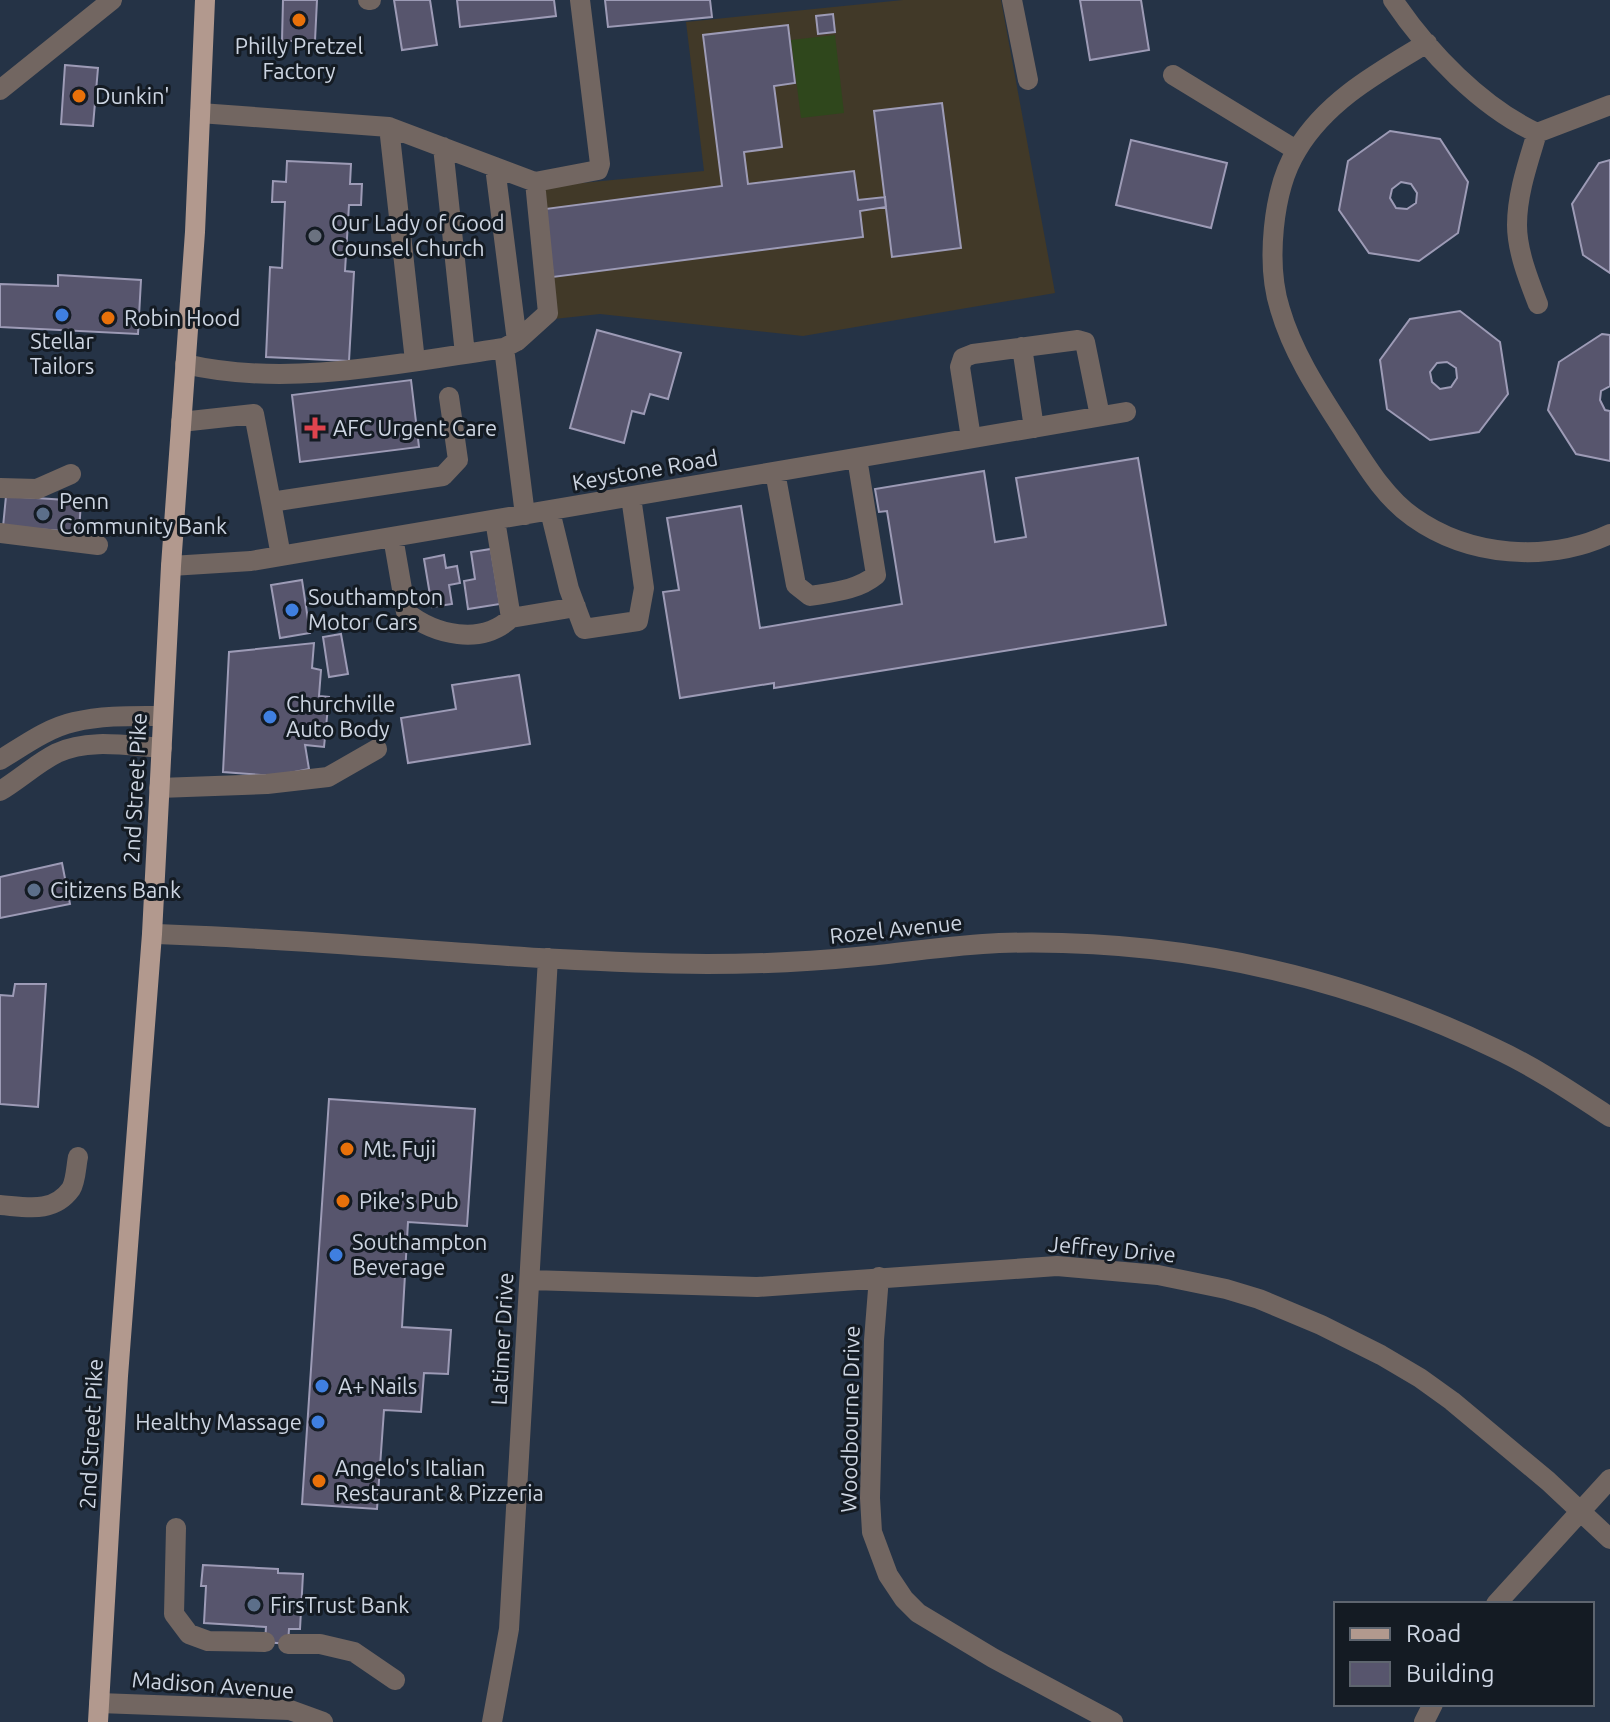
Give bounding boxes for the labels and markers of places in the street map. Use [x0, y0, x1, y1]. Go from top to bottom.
marker: Philly Pretzel Factory [290, 11, 308, 29]
place label: Philly Pretzel Factory [235, 33, 363, 83]
place label: Dunkin' [95, 83, 170, 108]
marker: Dunkin' [70, 87, 88, 105]
place label: Our Lady of Good Counsel Church [331, 210, 505, 260]
marker: Our Lady of Good Counsel Church [306, 227, 324, 245]
place label: Robin Hood [124, 305, 240, 330]
marker: Stellar Tailors [53, 306, 71, 324]
marker: Robin Hood [99, 309, 117, 327]
place label: Stellar Tailors [30, 328, 94, 378]
place label: AFC Urgent Care [333, 415, 497, 440]
marker: AFC Urgent Care [304, 417, 326, 439]
place label: Penn Community Bank [59, 488, 227, 538]
marker: Penn Community Bank [34, 505, 52, 523]
place label: Southampton Motor Cars [308, 584, 443, 634]
marker: Southampton Motor Cars [283, 601, 301, 619]
place label: Churchville Auto Body [286, 691, 395, 741]
marker: Churchville Auto Body [261, 708, 279, 726]
place label: Citizens Bank [50, 877, 181, 902]
marker: Citizens Bank [25, 881, 43, 899]
place label: Mt. Fuji [363, 1136, 436, 1161]
marker: Mt. Fuji [338, 1140, 356, 1158]
place label: Pike's Pub [359, 1188, 459, 1213]
marker: Pike's Pub [334, 1192, 352, 1210]
place label: Southampton Beverage [352, 1229, 487, 1279]
marker: Southampton Beverage [327, 1246, 345, 1264]
place label: A+ Nails [338, 1373, 417, 1398]
marker: A+ Nails [313, 1377, 331, 1395]
place label: Healthy Massage [135, 1409, 302, 1434]
marker: Healthy Massage [309, 1413, 327, 1431]
place label: Angelo's Italian Restaurant & Pizzeria [335, 1455, 544, 1505]
marker: Angelo's Italian Restaurant & Pizzeria [310, 1472, 328, 1490]
place label: FirsTrust Bank [270, 1592, 409, 1617]
marker: FirsTrust Bank [245, 1596, 263, 1614]

